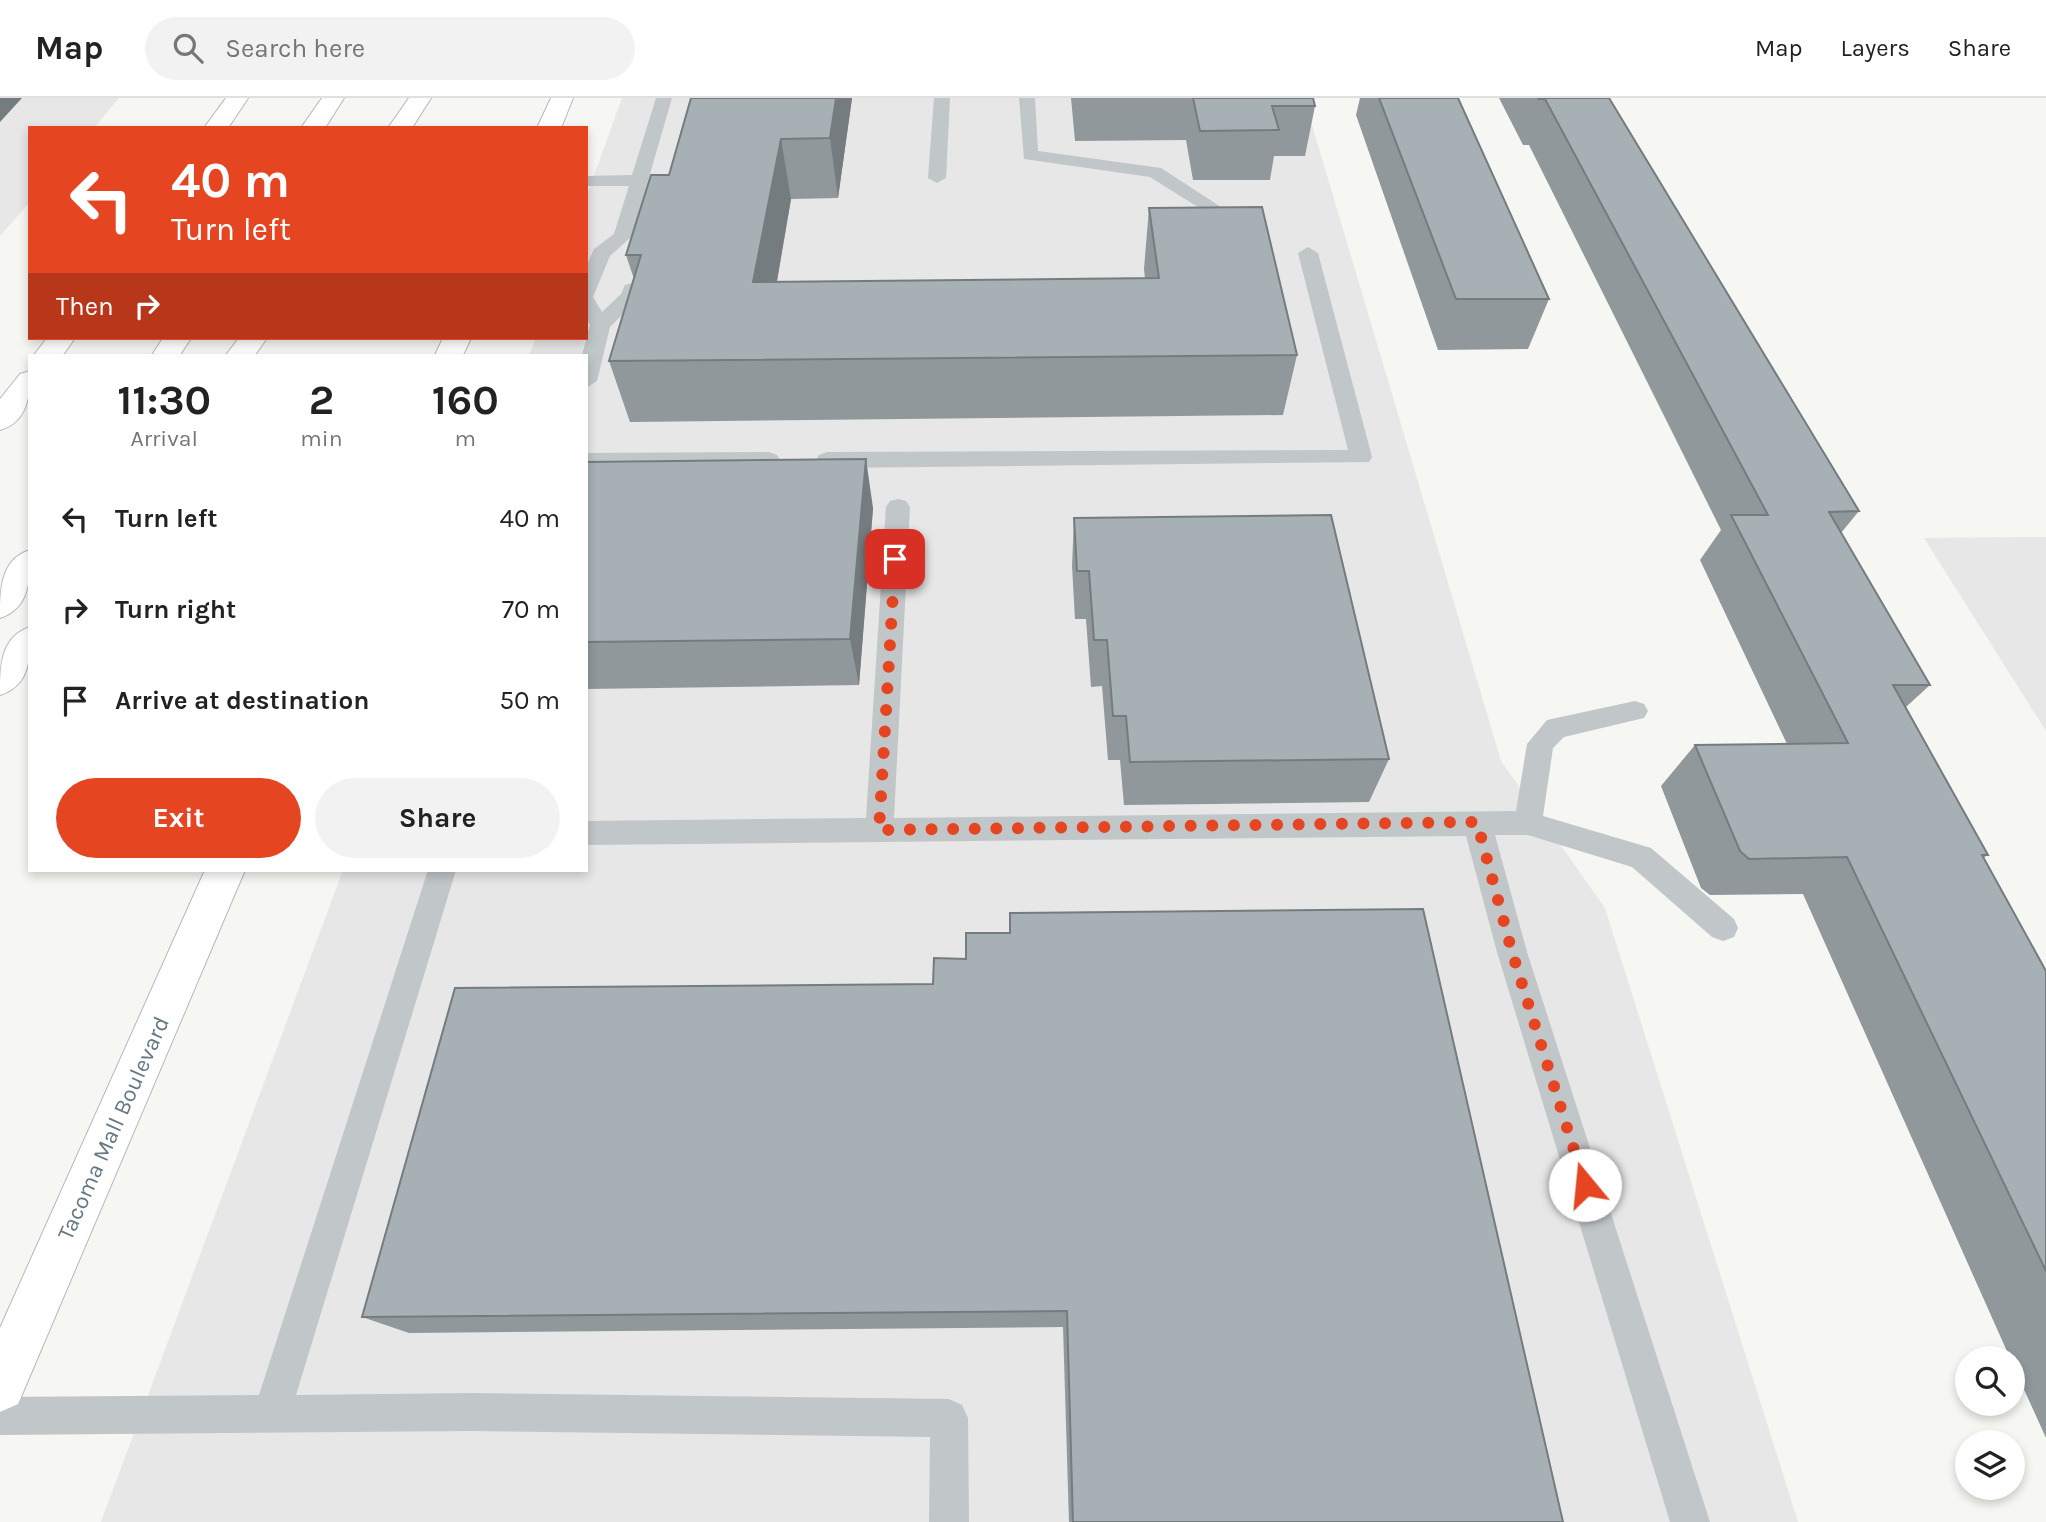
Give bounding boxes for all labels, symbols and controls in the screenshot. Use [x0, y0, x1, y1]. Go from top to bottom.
search box [145, 17, 635, 80]
text: Map [35, 29, 103, 67]
icon: search [169, 29, 207, 67]
text: Search here [225, 33, 365, 64]
text: Map [1755, 34, 1803, 62]
text: Layers [1841, 34, 1910, 62]
text: Share [1948, 34, 2011, 62]
text: 40 m [171, 152, 290, 209]
icon: left [56, 154, 147, 245]
text: Turn left [171, 211, 291, 248]
icon: right [128, 287, 166, 325]
text: Then [56, 291, 114, 322]
text: 11:30 [117, 375, 211, 425]
text: 2 [309, 375, 334, 425]
text: 160 [432, 375, 499, 425]
text: Arrival [130, 425, 198, 452]
text: min [300, 425, 343, 452]
text: m [455, 425, 476, 452]
icon: left [56, 500, 94, 538]
text: Turn left [115, 503, 217, 534]
text: 40 m [500, 503, 560, 534]
pin [865, 529, 925, 589]
icon: arrive [876, 540, 914, 578]
icon: right [56, 591, 94, 629]
text: Turn right [115, 594, 236, 625]
text: 70 m [502, 594, 560, 625]
icon: arrive [56, 682, 94, 720]
text: Arrive at destination [115, 685, 369, 716]
text: 50 m [499, 685, 560, 716]
button: Exit [56, 778, 301, 858]
button: Share [315, 778, 560, 858]
street label: Tacoma Mall Boulevard [52, 1012, 175, 1244]
position arrow [1548, 1148, 1622, 1222]
map controls [1955, 1346, 2025, 1500]
button: search [1955, 1346, 2025, 1416]
button: layers [1955, 1430, 2025, 1500]

